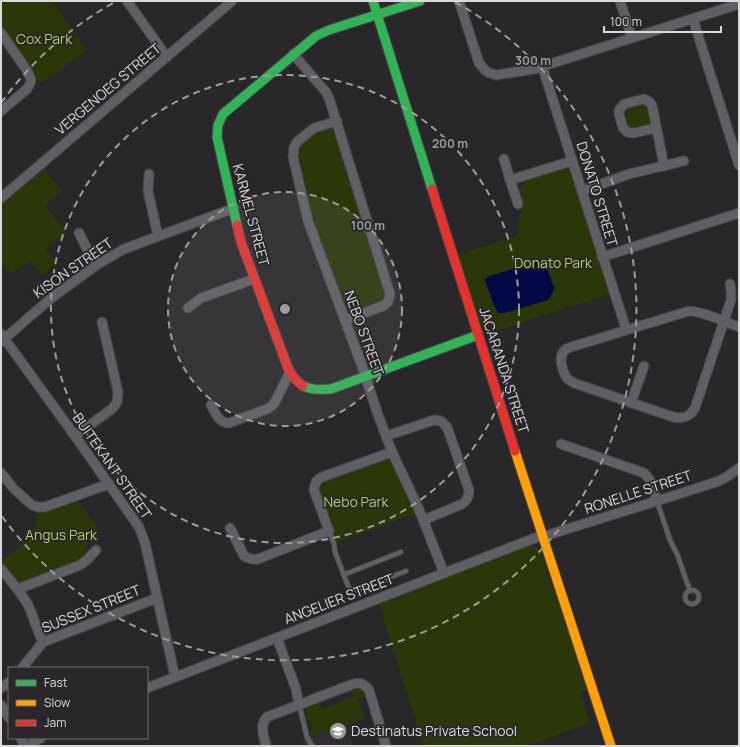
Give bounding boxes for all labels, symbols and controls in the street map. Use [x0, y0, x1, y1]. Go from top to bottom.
scale bar [604, 8, 721, 34]
text: 100 m [610, 13, 642, 30]
park label: Cox Park [16, 29, 73, 48]
street label: VERGENOEG STREET [51, 38, 165, 139]
text: 300 m [515, 52, 551, 69]
text: 200 m [432, 135, 468, 152]
street label: DONATO STREET [573, 139, 623, 249]
street label: KARMEL STREET [229, 162, 274, 269]
text: 100 m [351, 217, 385, 234]
street label: KISON STREET [29, 233, 117, 302]
park label: Donato Park [514, 253, 593, 272]
street label: NEBO STREET [340, 288, 389, 379]
centre of rings [278, 302, 292, 316]
street label: JACARANDA STREET [475, 304, 534, 436]
street label: BUITEKANT STREET [69, 409, 157, 523]
street label: RONELLE STREET [582, 465, 695, 518]
park label: Nebo Park [323, 492, 390, 511]
park label: Angus Park [25, 525, 98, 544]
street label: ANGELIER STREET [281, 569, 397, 628]
street label: SUSSEX STREET [39, 580, 144, 637]
legend [8, 667, 148, 739]
text: Fast [44, 674, 68, 691]
text: Slow [44, 694, 70, 711]
text: Jam [44, 714, 66, 731]
school or university icon: Destinatus Private School [328, 721, 348, 741]
place label: Destinatus Private School [351, 721, 517, 740]

